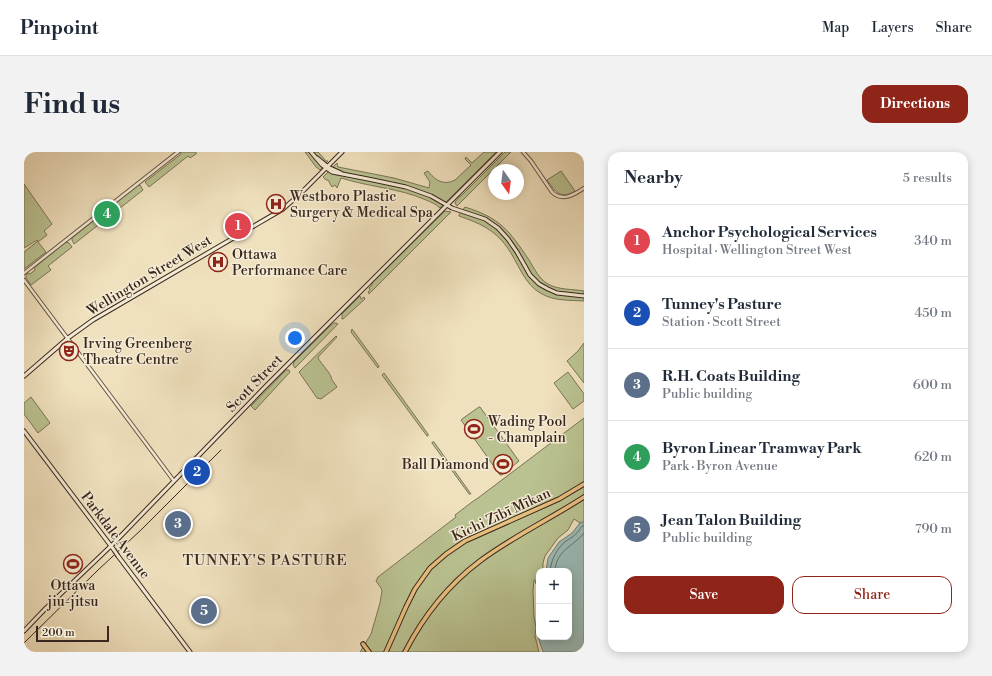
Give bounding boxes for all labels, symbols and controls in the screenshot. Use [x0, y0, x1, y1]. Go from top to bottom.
text: Pinpoint [20, 16, 99, 40]
text: Map [822, 19, 849, 37]
text: Layers [871, 19, 914, 37]
text: Share [936, 19, 972, 37]
button: Directions [862, 85, 968, 123]
text: Find us [24, 87, 120, 122]
north arrow [488, 164, 524, 200]
text: Nearby [624, 167, 683, 189]
text: 5 results [903, 170, 952, 186]
place label: Westboro Plastic Surgery & Medical Spa [289, 188, 434, 222]
hospital icon: Westboro Plastic Surgery & Medical Spa [265, 193, 287, 215]
pin: 4 [94, 199, 120, 229]
pin: 1 [225, 211, 251, 241]
text: Anchor Psychological Services [662, 223, 877, 242]
street label: Wellington Street West [83, 231, 215, 321]
text: 1 [634, 233, 640, 249]
text: 340 m [914, 233, 952, 249]
text: Hospital · Wellington Street West [662, 242, 852, 258]
place label: Ottawa Performance Care [232, 246, 348, 280]
hospital icon: Ottawa Performance Care [207, 251, 229, 273]
text: Tunney's Pasture [662, 295, 782, 314]
text: 2 [633, 305, 641, 321]
text: 450 m [914, 305, 952, 321]
text: Station · Scott Street [662, 314, 781, 330]
your location [285, 328, 305, 348]
place label: Irving Greenberg Theatre Centre [83, 335, 193, 369]
theatre icon: Irving Greenberg Theatre Centre [58, 340, 80, 362]
street label: Scott Street [223, 351, 287, 416]
text: R.H. Coats Building [662, 367, 800, 386]
text: 3 [633, 377, 641, 393]
text: 600 m [913, 377, 952, 393]
text: Public building [662, 386, 752, 402]
place label: Wading Pool - Champlain [487, 413, 567, 447]
sports icon: Wading Pool - Champlain [463, 418, 485, 440]
text: Byron Linear Tramway Park [662, 439, 861, 458]
text: 4 [633, 449, 641, 465]
text: 620 m [914, 449, 952, 465]
sports icon: Ball Diamond [492, 453, 514, 475]
place label: Ball Diamond [401, 456, 489, 474]
pin: 2 [184, 457, 210, 487]
text: Park · Byron Avenue [662, 458, 778, 474]
street label: Kichi Zībī Mīkan [449, 484, 554, 546]
street label: Parkdale Avenue [77, 488, 154, 583]
pin: 3 [165, 509, 191, 539]
text: Jean Talon Building [662, 511, 801, 530]
text: 5 [633, 521, 641, 537]
text: 790 m [915, 521, 952, 537]
text: Public building [662, 530, 752, 546]
district label: TUNNEY'S PASTURE [182, 551, 348, 570]
sports icon: Ottawa jiu-jitsu [62, 553, 84, 575]
map controls [536, 568, 572, 640]
button: + [536, 568, 572, 604]
button: Save [624, 576, 784, 614]
button: Share [792, 576, 952, 614]
place label: Ottawa jiu-jitsu [47, 577, 98, 611]
pin: 5 [191, 596, 217, 626]
button: − [536, 604, 572, 640]
scale bar [36, 624, 109, 643]
text: 200 m [42, 626, 75, 640]

